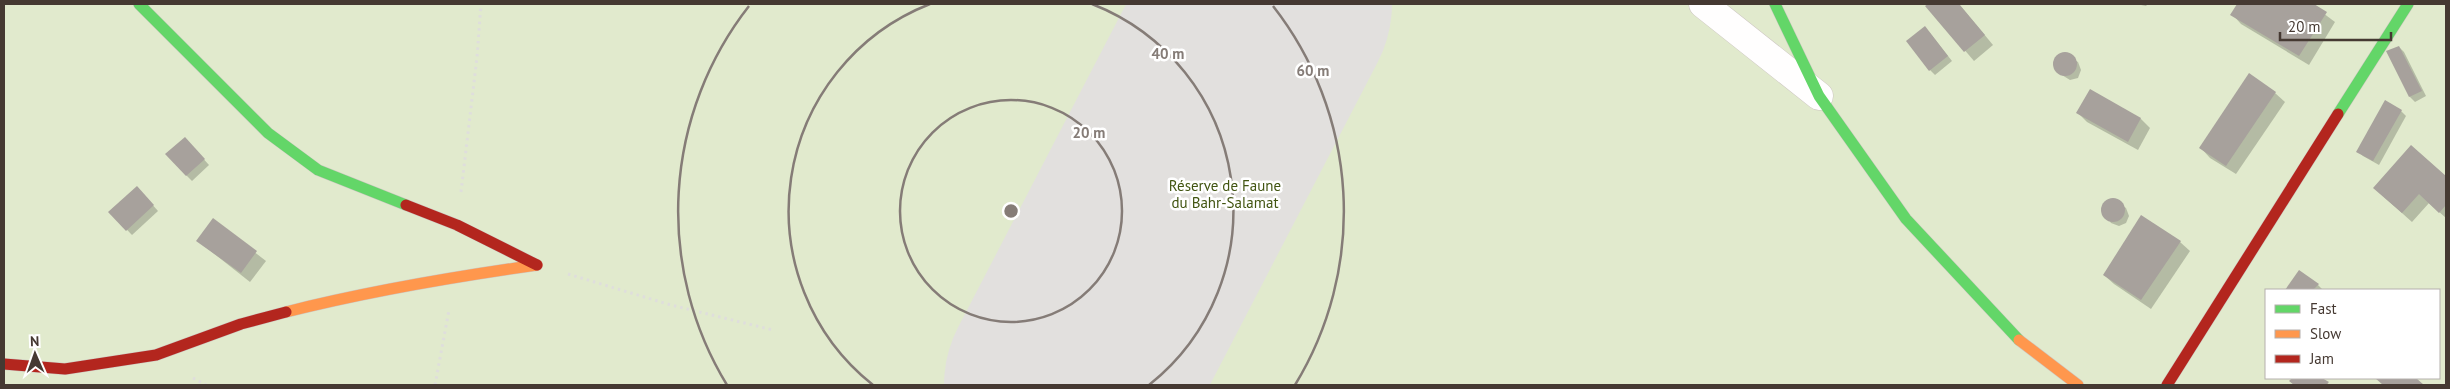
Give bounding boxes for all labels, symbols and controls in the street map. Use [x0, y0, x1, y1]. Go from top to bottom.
scale bar [2280, 10, 2391, 42]
text: 20 m [2288, 17, 2321, 36]
text: 40 m [1152, 44, 1184, 63]
text: 60 m [1297, 61, 1329, 80]
text: 20 m [1073, 123, 1105, 142]
park label: Réserve de Faune du Bahr-Salamat [1169, 176, 1281, 212]
centre of rings [1002, 202, 1020, 220]
legend [2265, 289, 2440, 379]
text: Fast [2310, 299, 2337, 318]
text: Slow [2310, 324, 2341, 343]
north arrow [10, 329, 60, 379]
text: N [30, 332, 39, 350]
text: Jam [2309, 349, 2334, 368]

